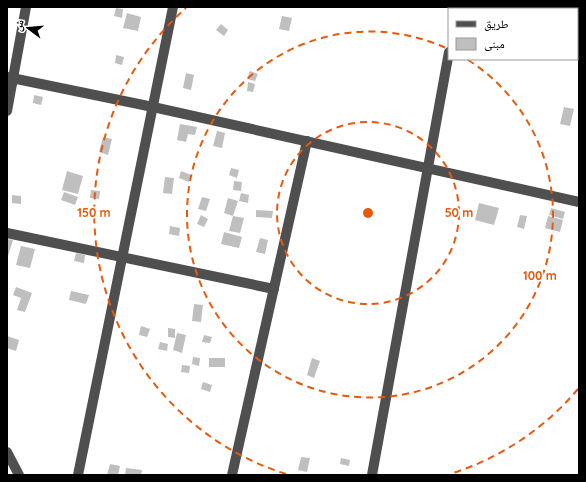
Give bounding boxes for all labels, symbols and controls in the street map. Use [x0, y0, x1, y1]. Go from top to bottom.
north arrow [8, 8, 48, 48]
legend [448, 8, 578, 60]
text: طريق [484, 16, 509, 31]
text: ش [10, 17, 28, 33]
text: مبنى [484, 36, 505, 51]
text: 150 m [77, 205, 111, 220]
text: 50 m [445, 205, 473, 220]
centre of rings [361, 206, 375, 220]
text: 100 m [523, 268, 557, 283]

